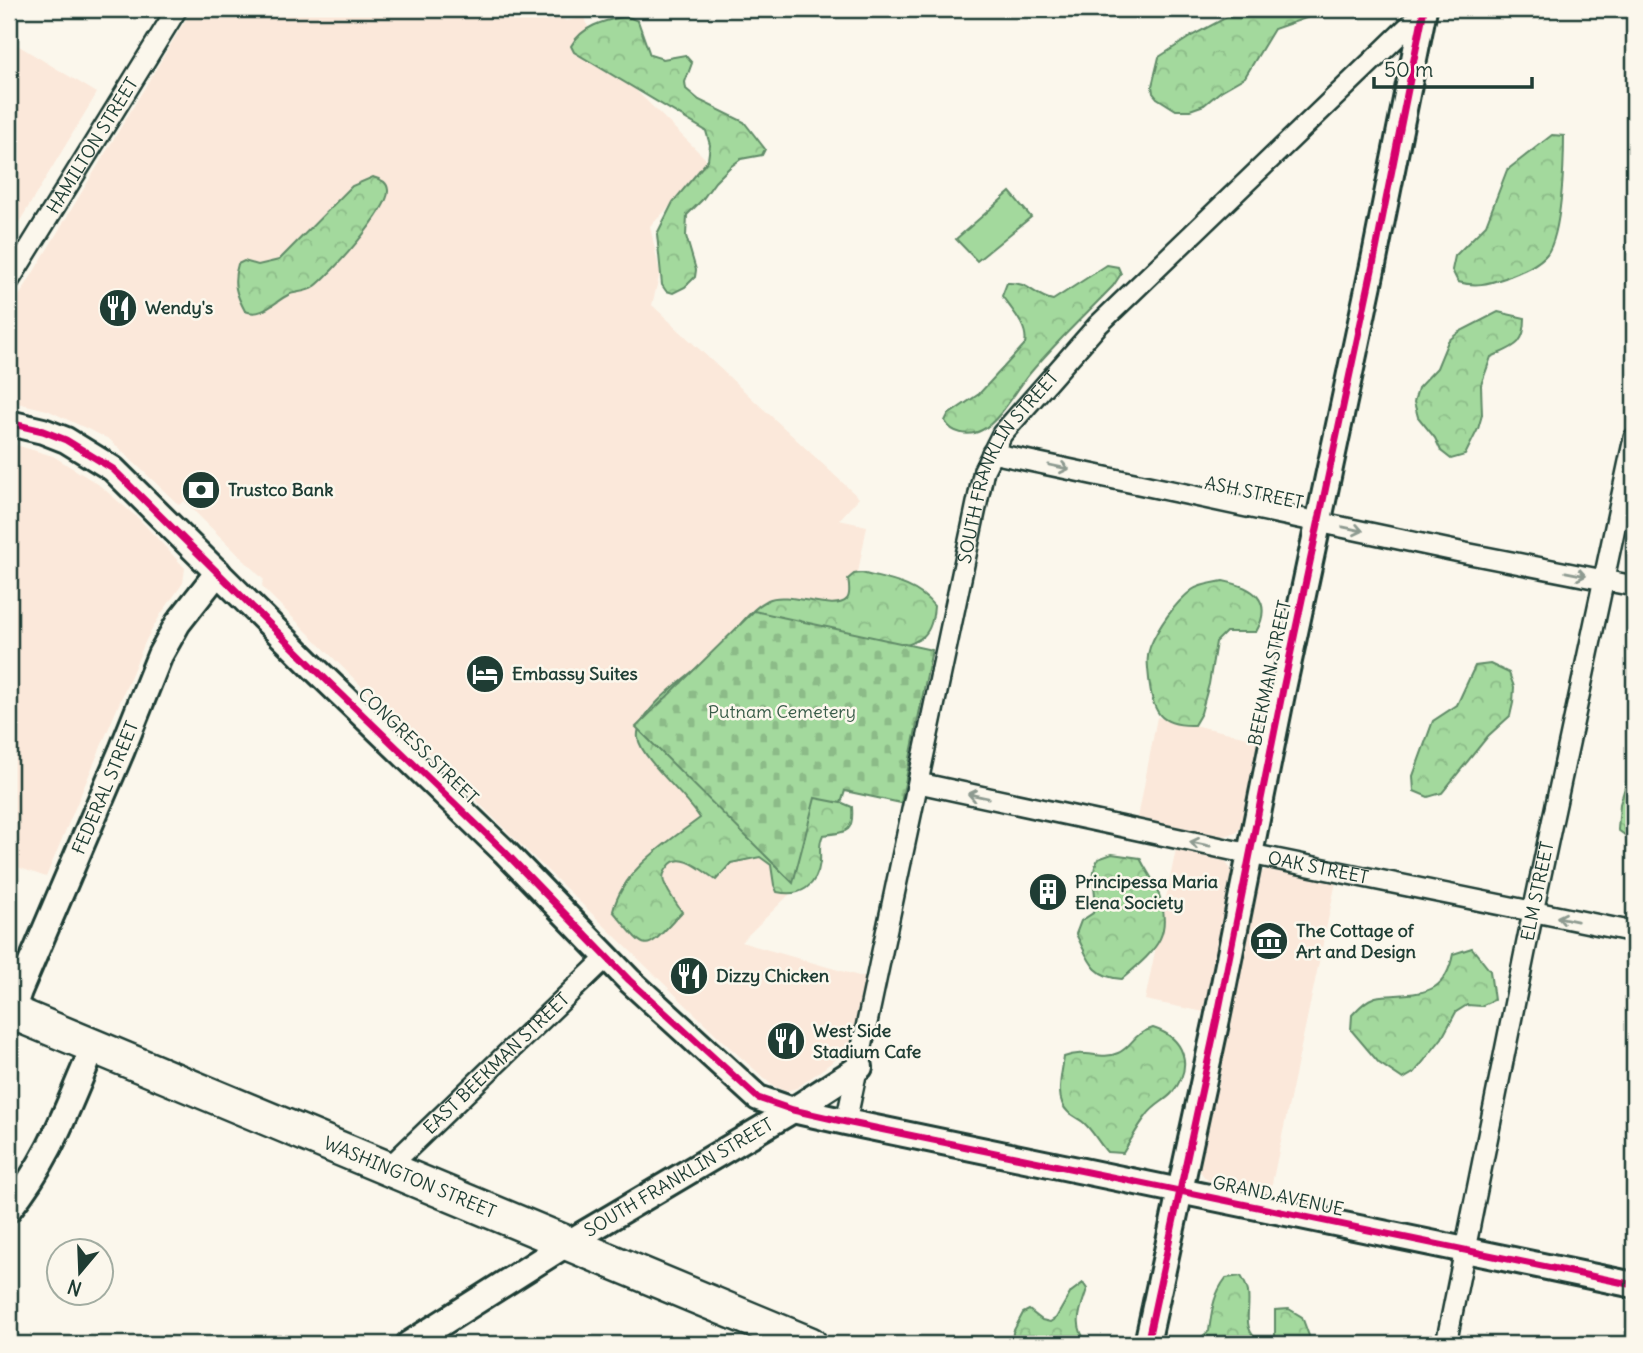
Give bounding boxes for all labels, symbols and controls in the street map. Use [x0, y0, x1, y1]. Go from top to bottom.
scale bar [1374, 46, 1531, 90]
text: 50 m [1384, 56, 1433, 83]
street label: HAMILTON STREET [41, 73, 143, 218]
restaurant icon: Wendy's [97, 287, 139, 329]
place label: Wendy's [145, 296, 213, 319]
street label: SOUTH FRANKLIN STREET [953, 366, 1063, 565]
one-way arrow [1047, 461, 1070, 475]
bank icon: Trustco Bank [180, 469, 222, 511]
street label: ASH STREET [1203, 471, 1305, 514]
place label: Trustco Bank [228, 478, 333, 501]
one-way arrow [1341, 523, 1364, 537]
one-way arrow [1564, 568, 1587, 582]
street label: BEEKMAN STREET [1243, 598, 1296, 748]
hotel icon: Embassy Suites [464, 653, 506, 695]
place label: Embassy Suites [512, 662, 638, 685]
street label: CONGRESS STREET [353, 682, 483, 809]
park label: Putnam Cemetery [708, 700, 856, 723]
street label: FEDERAL STREET [67, 718, 143, 858]
one-way arrow [967, 788, 990, 802]
one-way arrow [1189, 837, 1212, 850]
street label: ELM STREET [1516, 839, 1559, 943]
street label: OAK STREET [1266, 846, 1371, 889]
place label: Principessa Maria Elena Society [1075, 870, 1218, 914]
building icon: Principessa Maria Elena Society [1027, 871, 1069, 913]
one-way arrow [1556, 911, 1579, 925]
place label: The Cottage of Art and Design [1296, 919, 1417, 963]
museum icon: The Cottage of Art and Design [1248, 920, 1290, 962]
restaurant icon: Dizzy Chicken [668, 955, 710, 997]
place label: Dizzy Chicken [716, 964, 830, 987]
street label: EAST BEEKMAN STREET [418, 988, 574, 1139]
place label: West Side Stadium Cafe [813, 1019, 922, 1063]
restaurant icon: West Side Stadium Cafe [765, 1020, 807, 1062]
street label: SOUTH FRANKLIN STREET [580, 1112, 777, 1242]
street label: WASHINGTON STREET [320, 1131, 500, 1223]
street label: GRAND AVENUE [1210, 1170, 1346, 1221]
north arrow [46, 1238, 116, 1308]
text: N [64, 1275, 85, 1302]

